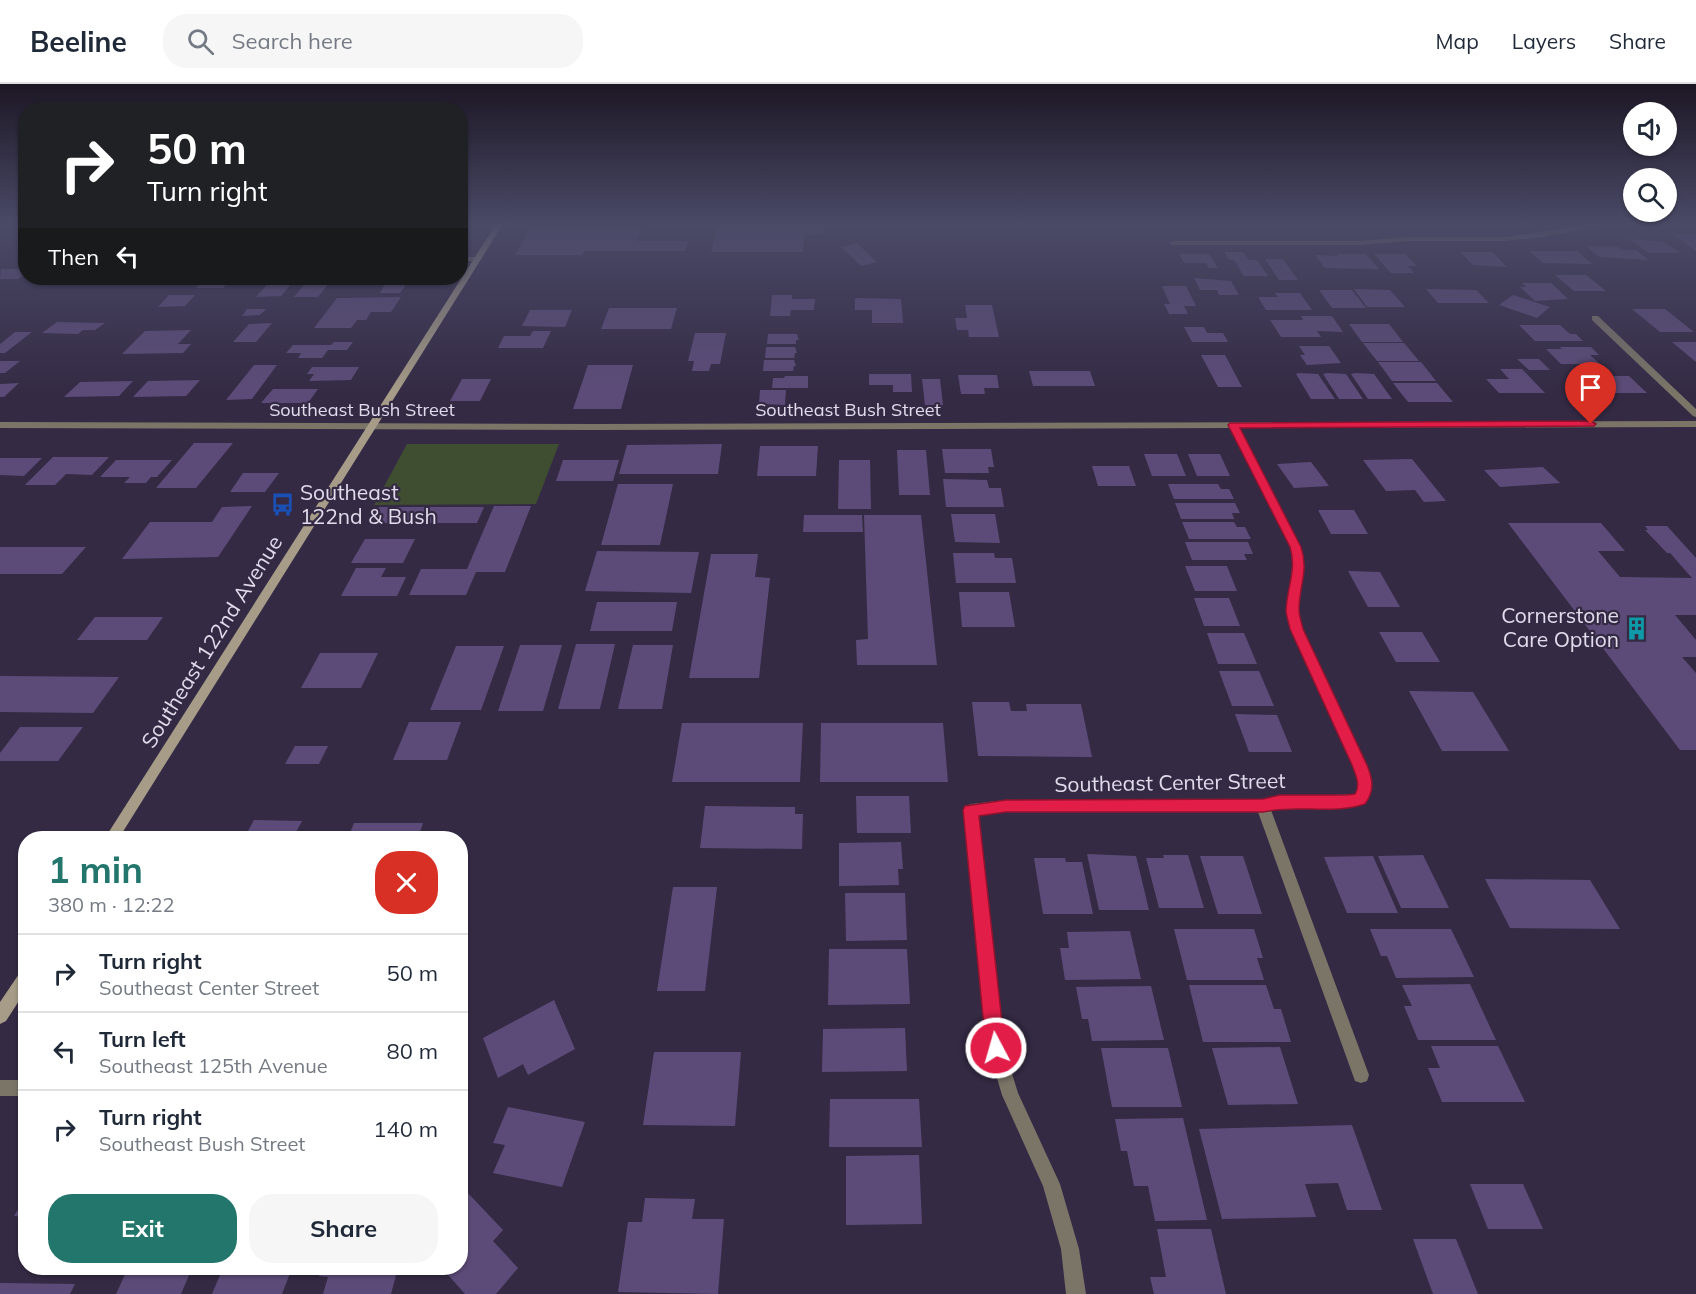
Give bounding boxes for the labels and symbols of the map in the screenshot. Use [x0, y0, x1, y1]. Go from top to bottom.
pin [1565, 362, 1616, 424]
street label: Southeast Bush Street [269, 398, 455, 421]
street label: Southeast Bush Street [755, 398, 941, 421]
place label: Southeast 122nd & Bush [300, 479, 437, 529]
bus stop icon: Southeast 122nd & Bush [269, 492, 295, 518]
street label: Southeast 122nd Avenue [135, 531, 287, 752]
place label: Cornerstone Care Option [1501, 602, 1619, 652]
building icon: Cornerstone Care Option [1624, 615, 1650, 641]
street label: Southeast Center Street [1054, 767, 1286, 797]
position arrow [964, 1016, 1028, 1080]

